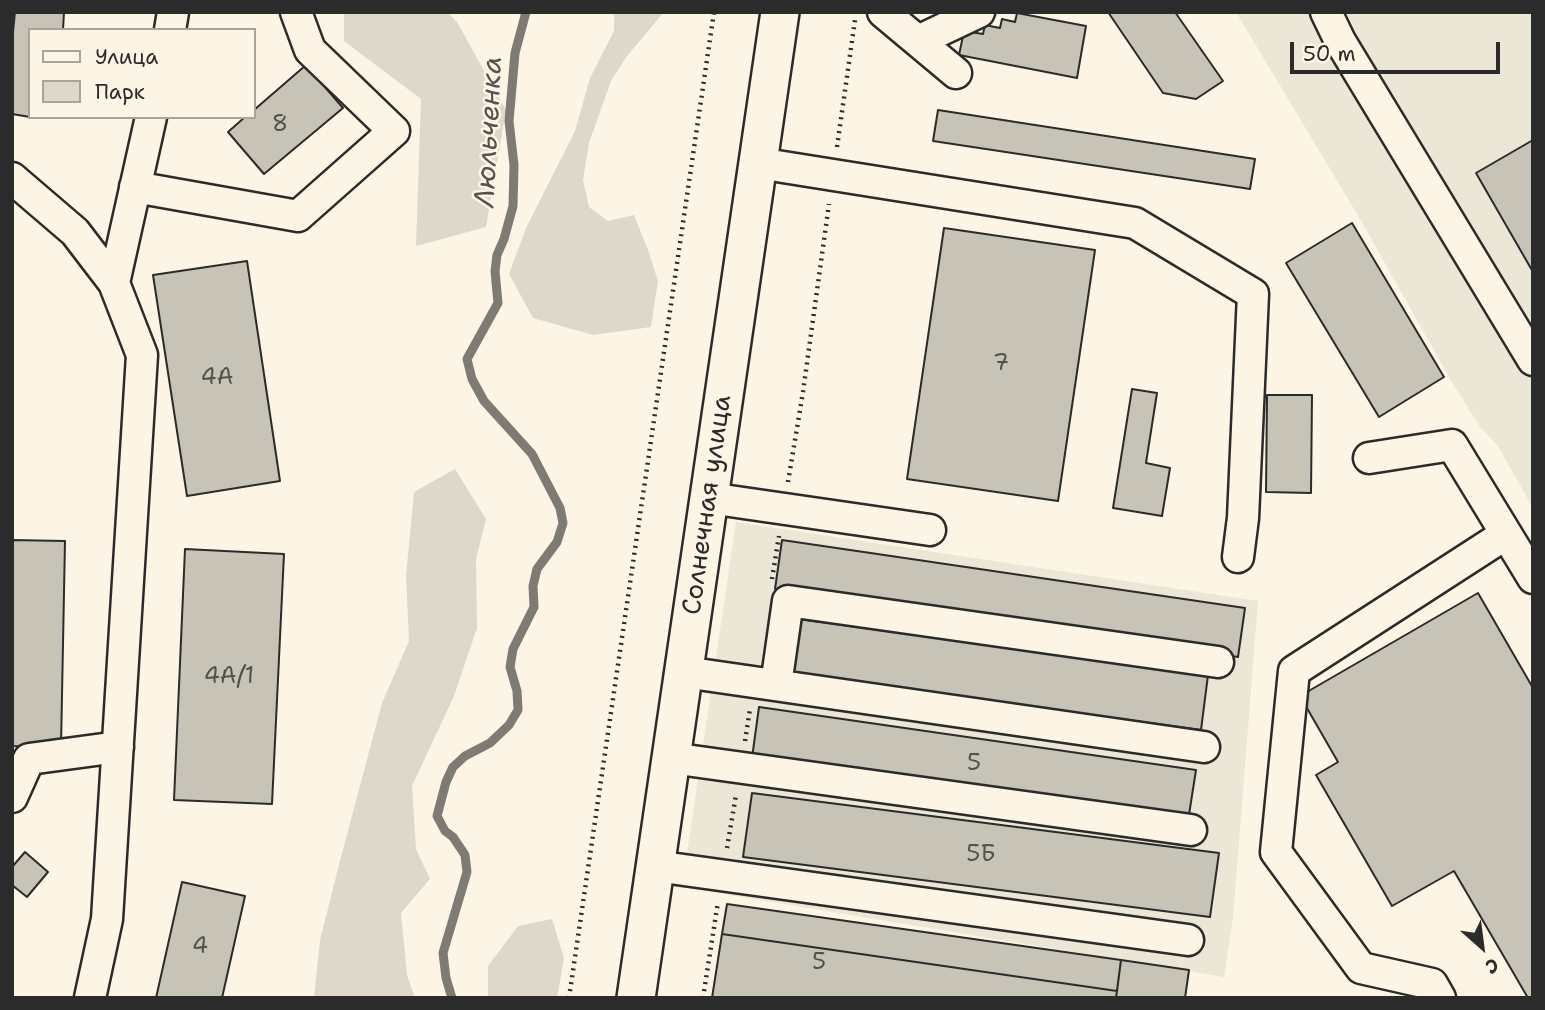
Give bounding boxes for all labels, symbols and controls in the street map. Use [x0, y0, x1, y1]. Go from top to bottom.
legend [28, 28, 256, 119]
scale bar [1293, 28, 1503, 72]
text: 50 m [1303, 40, 1356, 68]
text: Улица [95, 43, 158, 71]
water label: Люльченка [469, 56, 511, 208]
text: Парк [95, 78, 145, 106]
house number: 8 [272, 111, 288, 139]
house number: 7 [993, 350, 1009, 378]
house number: 4А [201, 364, 233, 392]
street label: Солнечная улица [677, 393, 739, 617]
house number: 4А/1 [204, 663, 254, 691]
house number: 5 [967, 750, 981, 778]
house number: 5Б [966, 841, 996, 869]
north arrow [1447, 912, 1517, 982]
house number: 4 [192, 933, 208, 961]
house number: 5 [812, 949, 826, 977]
text: С [1481, 952, 1503, 980]

